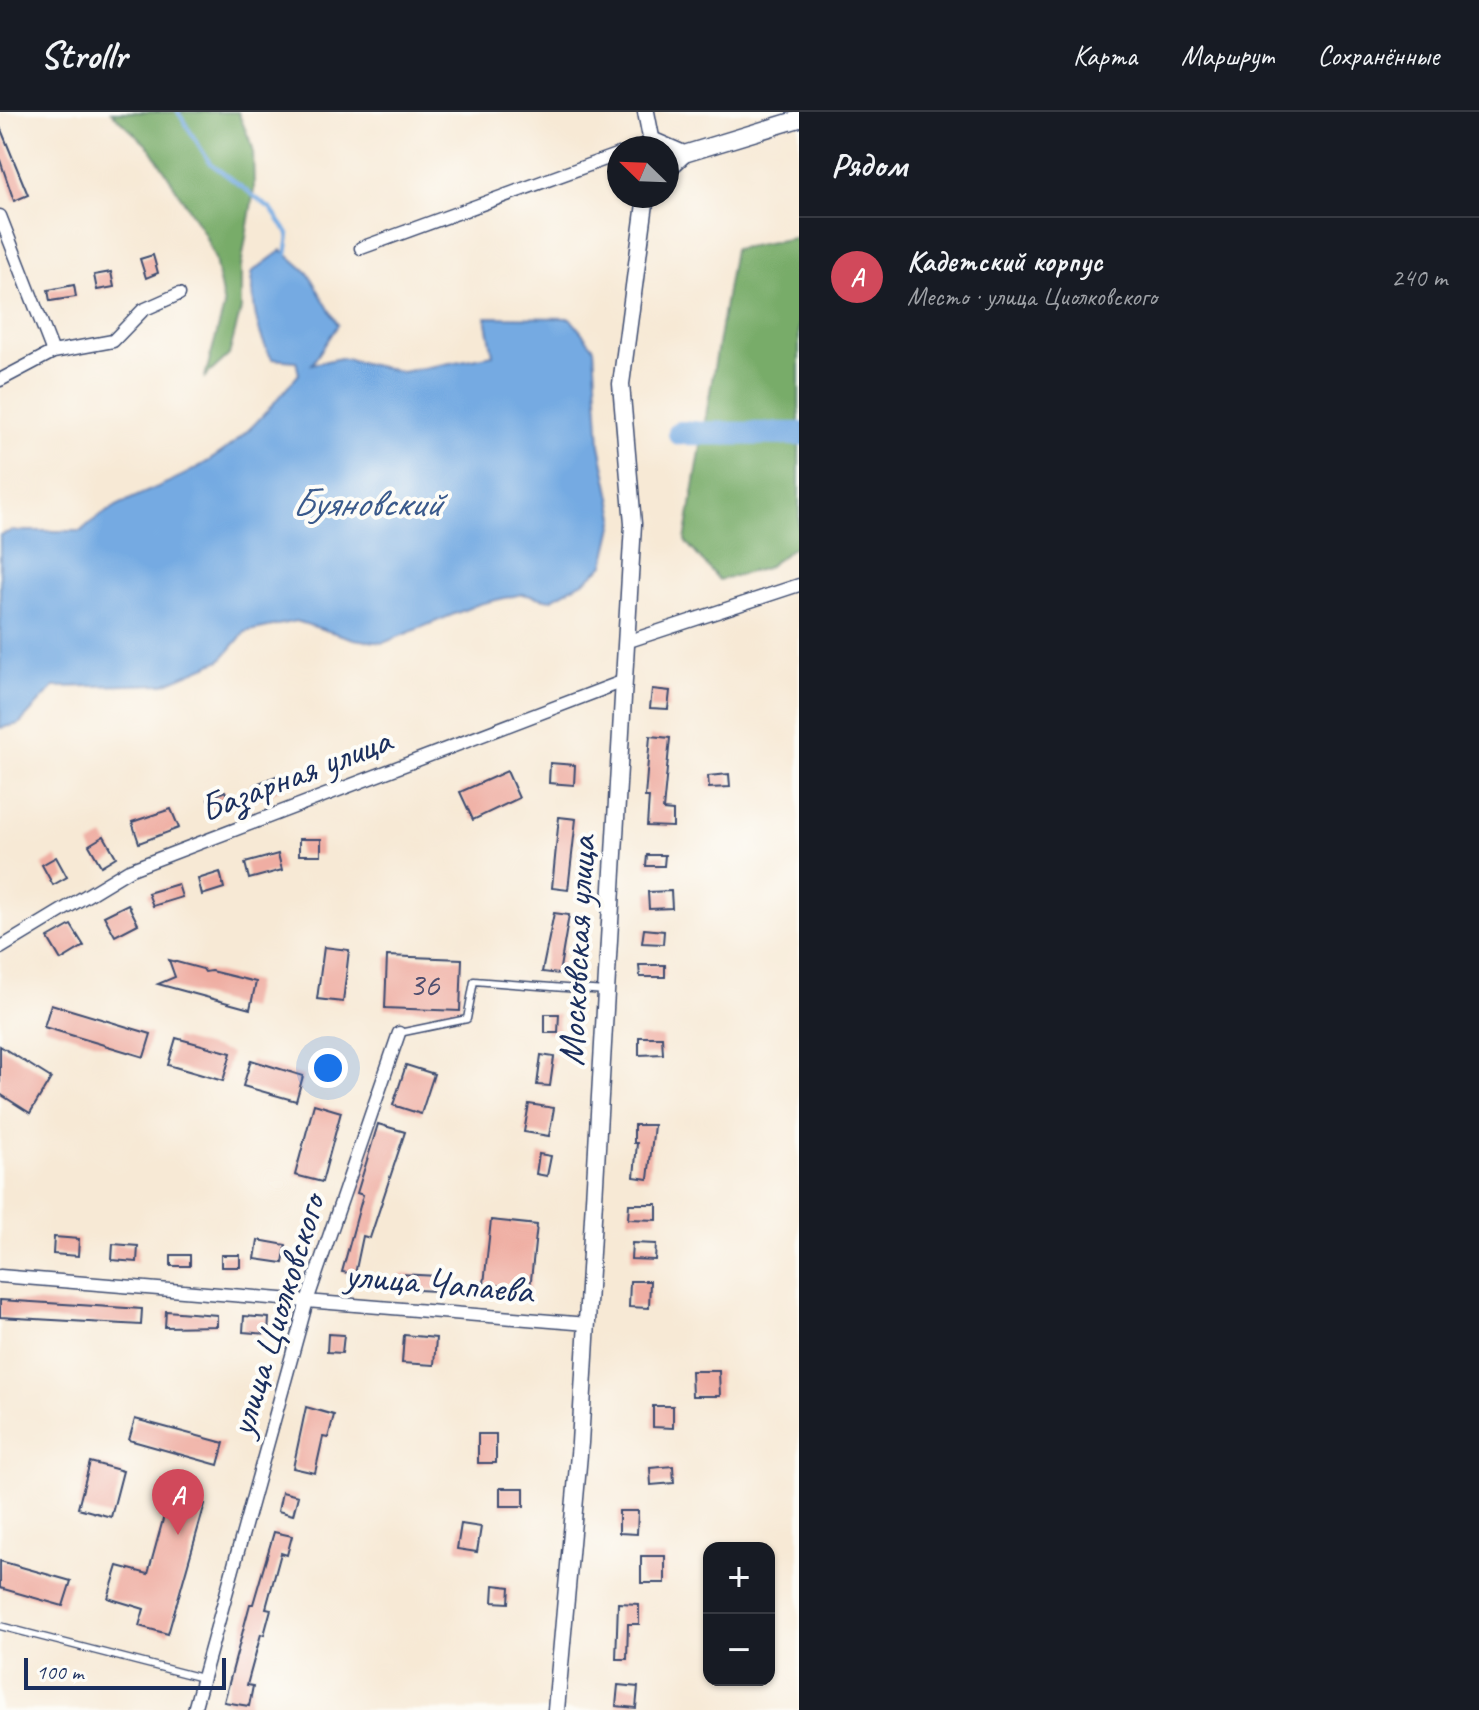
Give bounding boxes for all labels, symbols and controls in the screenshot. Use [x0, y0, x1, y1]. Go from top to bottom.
text: Strollr [40, 32, 127, 79]
text: Карта [1073, 38, 1137, 73]
text: Маршрут [1181, 38, 1273, 73]
text: Сохранённые [1317, 38, 1439, 73]
north arrow [607, 136, 679, 208]
text: Рядом [831, 143, 907, 186]
text: Кадетский корпус [907, 242, 1102, 280]
text: A [850, 261, 864, 294]
text: 240 m [1391, 261, 1447, 294]
text: Место · улица Циолковского [907, 280, 1157, 313]
water label: Буяновский [291, 478, 448, 528]
street label: Базарная улица [193, 716, 400, 832]
street label: Московская улица [547, 833, 606, 1067]
house number: 36 [409, 963, 441, 1006]
your location [308, 1048, 348, 1088]
street label: улица Циолковского [217, 1185, 337, 1443]
street label: улица Чапаева [341, 1251, 537, 1314]
pin: A [152, 1469, 204, 1535]
map controls [703, 1542, 775, 1686]
button: + [703, 1542, 775, 1614]
button: − [703, 1614, 775, 1686]
scale bar [24, 1654, 226, 1690]
text: 100 m [36, 1658, 83, 1686]

